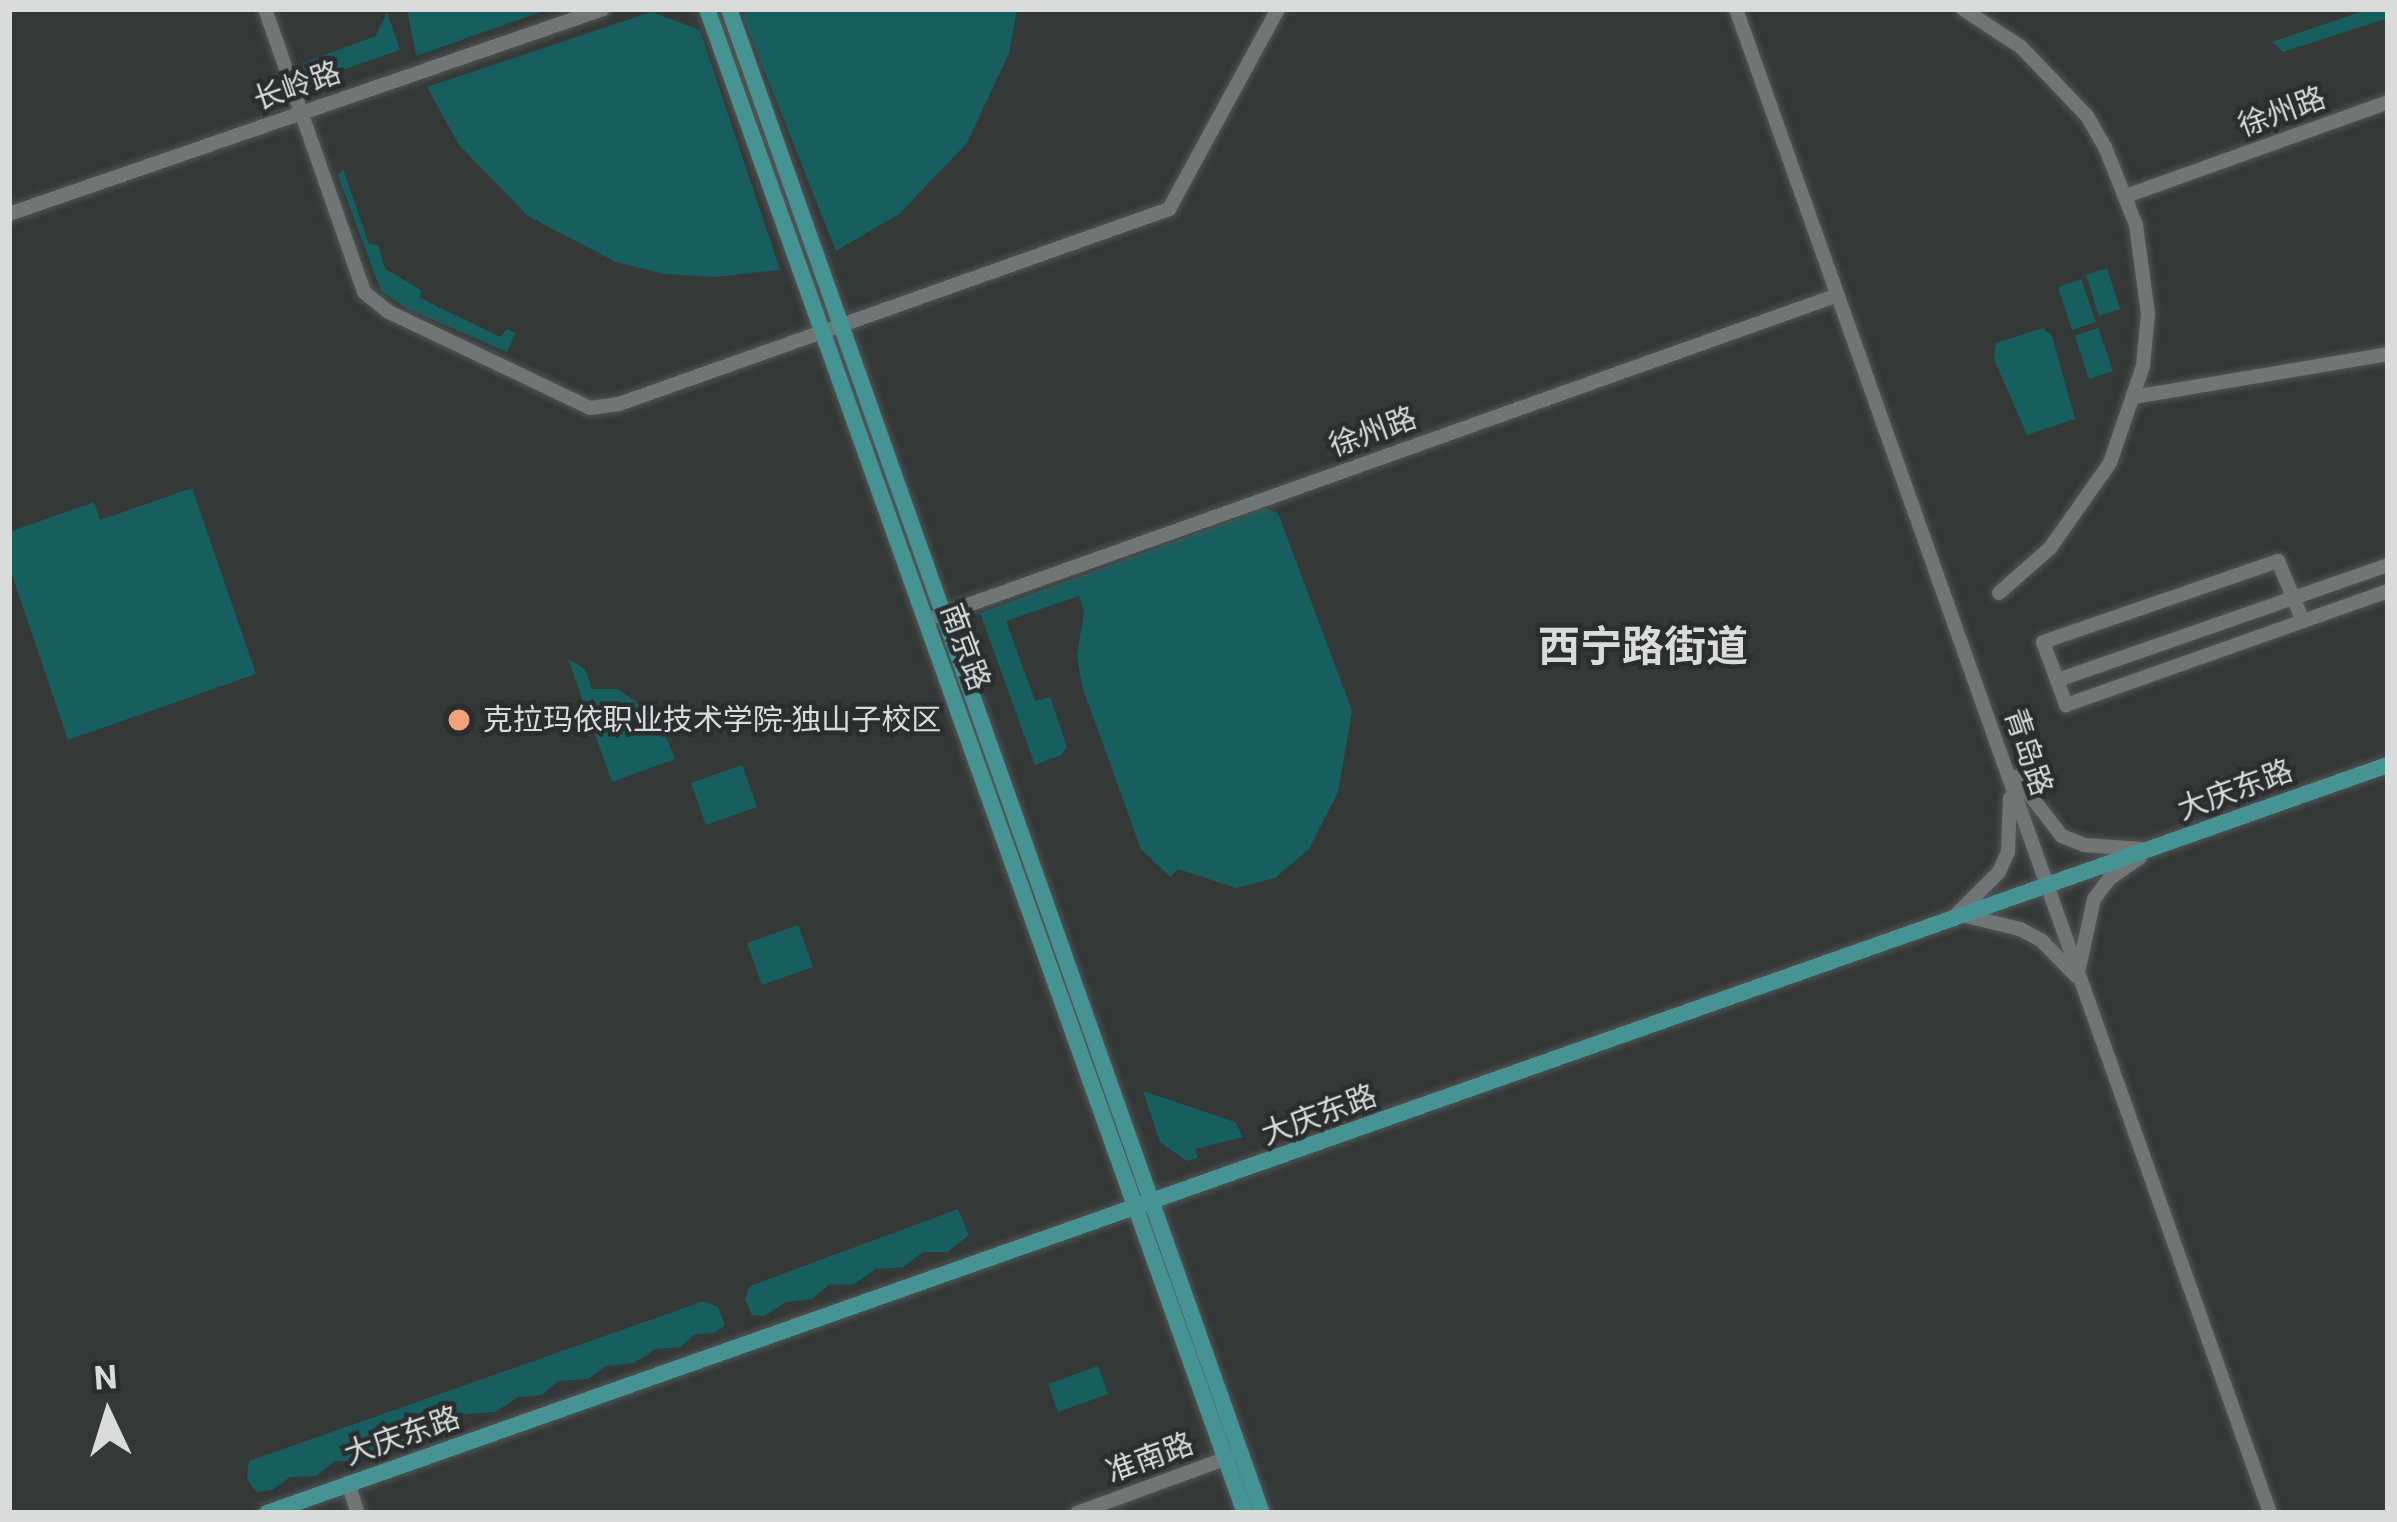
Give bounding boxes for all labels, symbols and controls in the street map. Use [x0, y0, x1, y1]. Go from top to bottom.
street label: 长岭路 [249, 54, 345, 118]
street label: 徐州路 [2234, 80, 2330, 144]
street label: 徐州路 [1325, 400, 1421, 464]
street label: 南京路 [933, 599, 997, 695]
district label: 西宁路街道 [1538, 622, 1748, 672]
place label: 克拉玛依职业技术学院-独山子校区 [483, 702, 941, 738]
street label: 青岛路 [1996, 704, 2060, 800]
marker: 克拉玛依职业技术学院-独山子校区 [446, 707, 472, 733]
street label: 大庆东路 [2172, 753, 2298, 827]
street label: 大庆东路 [1256, 1078, 1382, 1152]
north arrow [48, 1354, 168, 1474]
text: N [92, 1357, 118, 1398]
street label: 大庆东路 [339, 1399, 465, 1473]
street label: 准南路 [1102, 1426, 1198, 1490]

